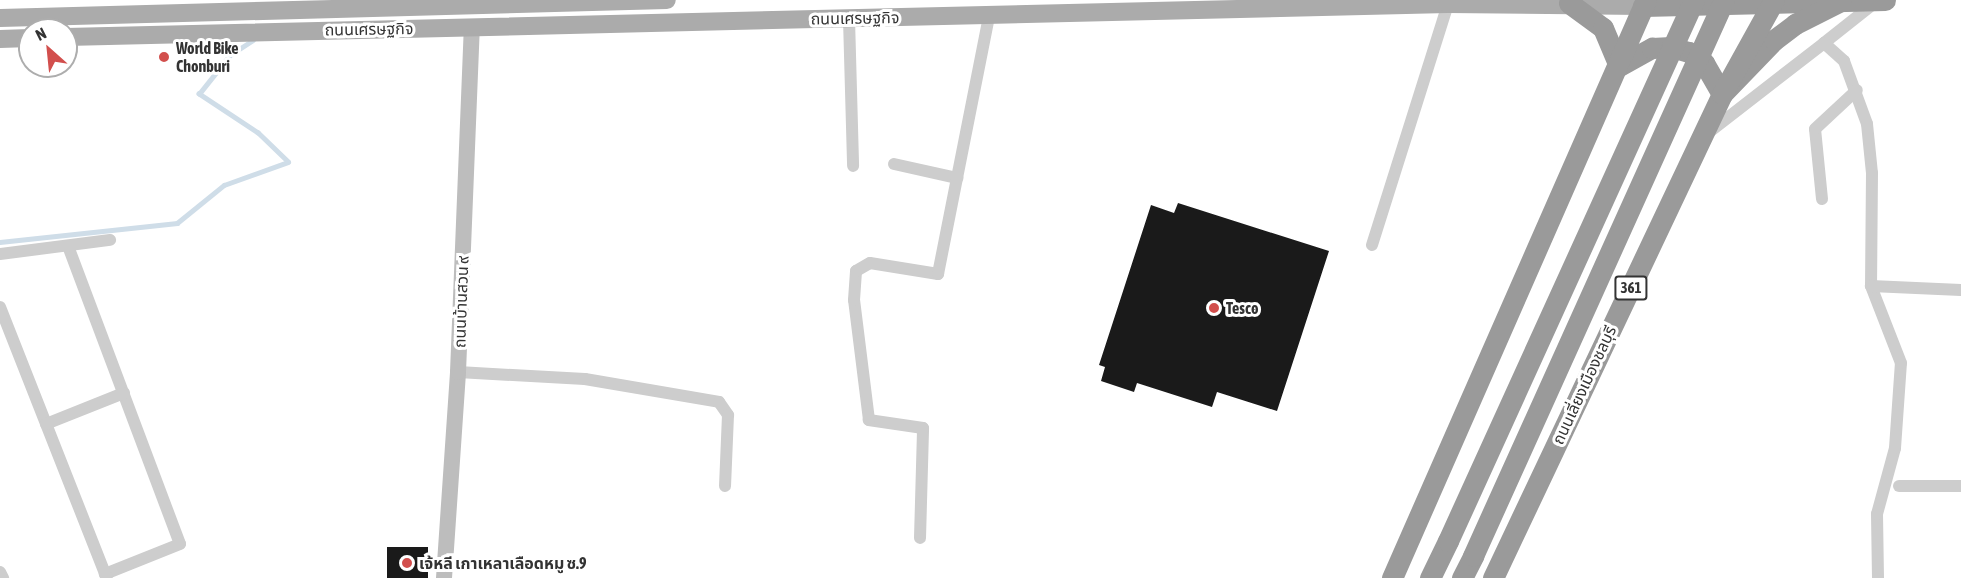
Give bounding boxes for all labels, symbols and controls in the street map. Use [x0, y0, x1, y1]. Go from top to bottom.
street label: ถนนเศรษฐกิจ [810, 8, 900, 28]
north arrow [18, 18, 78, 78]
street label: ถนนเศรษฐกิจ [324, 19, 414, 39]
text: N [32, 24, 49, 44]
place label: World Bike Chonburi [176, 38, 238, 76]
marker: World Bike Chonburi [157, 50, 171, 64]
street label: ถนนบ้านสวน ๙ [450, 256, 472, 348]
road number: 361 [1613, 276, 1649, 300]
place label: Tesco [1226, 298, 1258, 318]
marker: Tesco [1207, 301, 1221, 315]
street label: ถนนเลี่ยงเมืองชลบุรี [1548, 323, 1620, 447]
place label: เจ้หลี เกาเหลาเลือดหมู ซ.9 [419, 553, 586, 573]
marker: เจ้หลี เกาเหลาเลือดหมู ซ.9 [400, 556, 414, 570]

